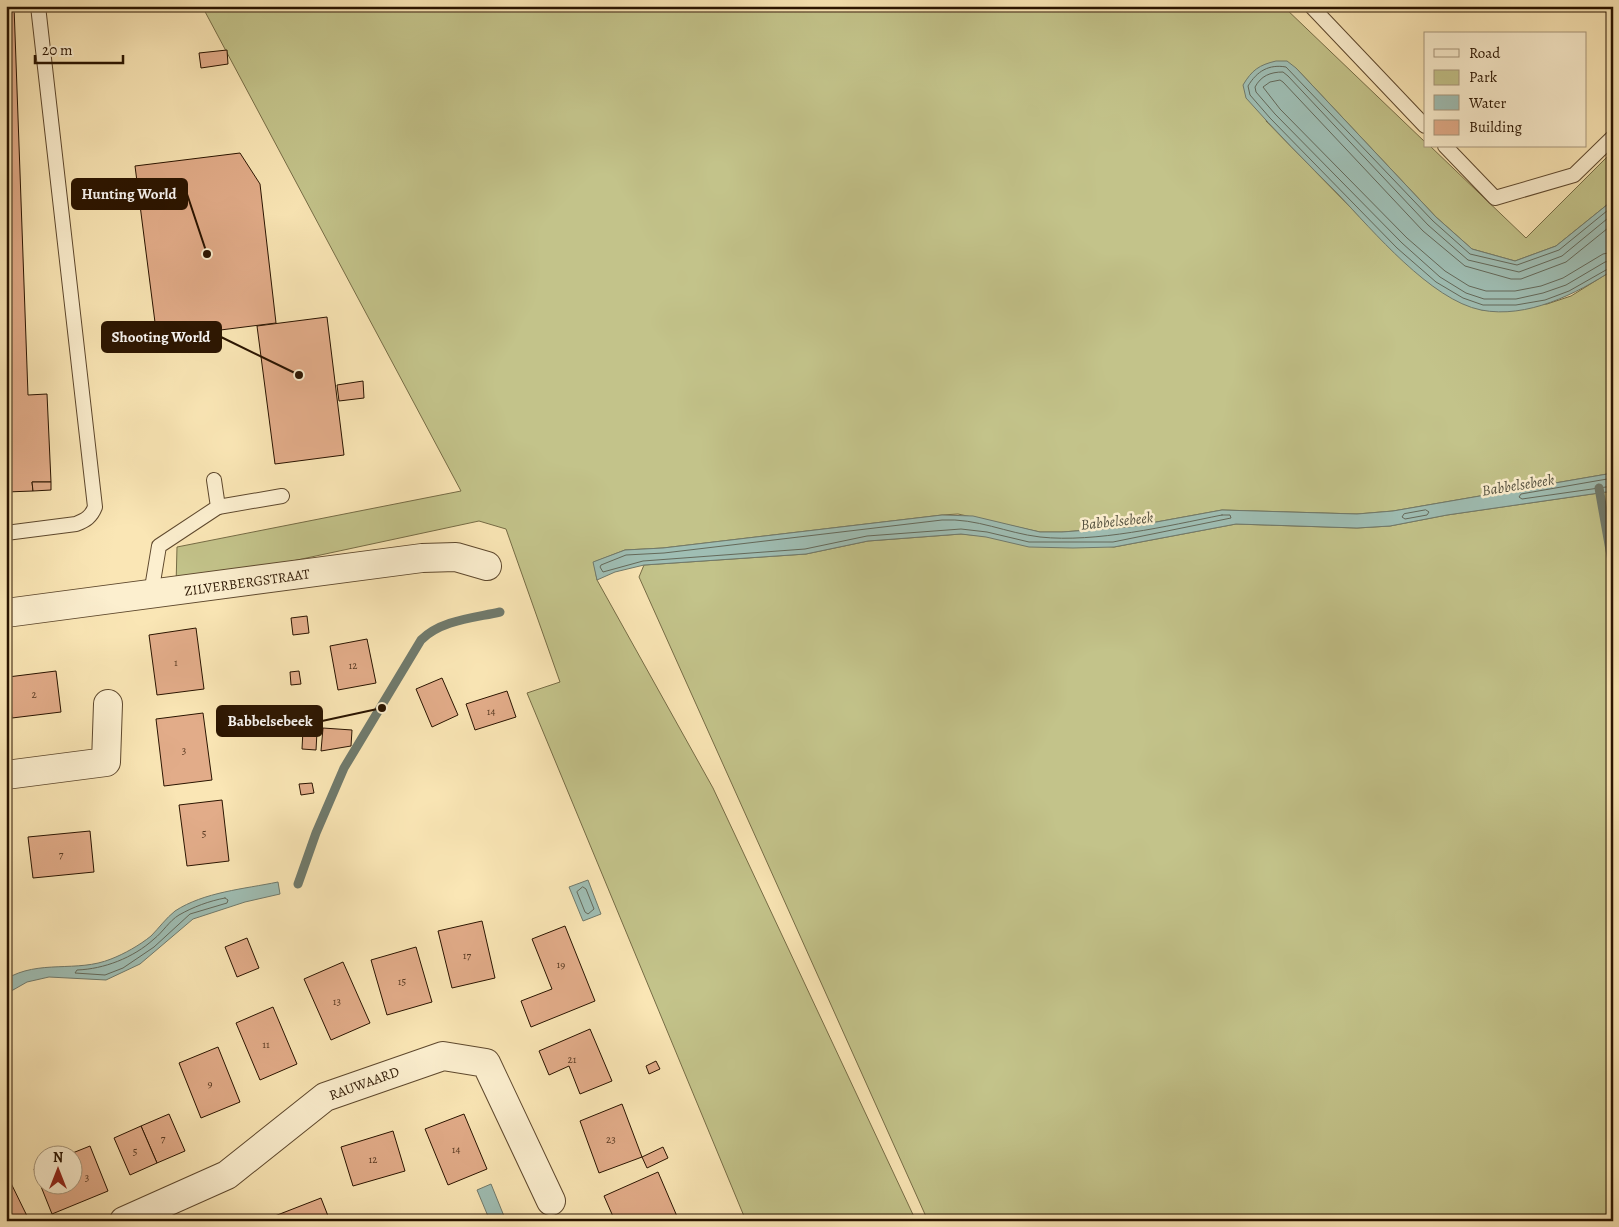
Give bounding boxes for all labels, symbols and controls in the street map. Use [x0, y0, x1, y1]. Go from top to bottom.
scale bar [35, 32, 122, 64]
legend [1424, 32, 1586, 148]
text: 20 m [42, 40, 73, 60]
text: Road [1469, 43, 1501, 63]
text: Park [1469, 67, 1498, 87]
text: Water [1468, 93, 1506, 113]
text: Building [1469, 117, 1522, 137]
callout: Hunting World [72, 179, 187, 209]
text: Hunting World [82, 184, 177, 204]
callout: Shooting World [102, 322, 221, 352]
text: Shooting World [112, 327, 211, 347]
water label: Babbelsebeek [1481, 469, 1556, 501]
water label: Babbelsebeek [1080, 507, 1155, 535]
street label: ZILVERBERGSTRAAT [183, 564, 311, 601]
house number: 1 [174, 655, 178, 670]
house number: 12 [349, 658, 358, 673]
house number: 2 [31, 687, 37, 702]
house number: 14 [487, 704, 495, 719]
callout: Babbelsebeek [217, 706, 322, 736]
text: Babbelsebeek [227, 711, 313, 731]
house number: 3 [182, 743, 186, 758]
house number: 5 [202, 826, 207, 841]
house number: 7 [59, 847, 64, 862]
house number: 17 [463, 948, 472, 963]
house number: 19 [557, 957, 565, 972]
house number: 15 [398, 974, 407, 989]
house number: 13 [333, 994, 341, 1009]
house number: 11 [262, 1037, 270, 1052]
house number: 21 [568, 1052, 577, 1067]
street label: RAUWAARD [326, 1062, 402, 1105]
house number: 9 [207, 1076, 213, 1091]
house number: 7 [161, 1131, 166, 1146]
house number: 23 [606, 1132, 616, 1147]
house number: 14 [452, 1142, 460, 1157]
north arrow [32, 1144, 82, 1194]
house number: 5 [133, 1144, 138, 1159]
text: N [53, 1148, 63, 1167]
house number: 12 [369, 1152, 378, 1167]
house number: 3 [85, 1170, 89, 1185]

